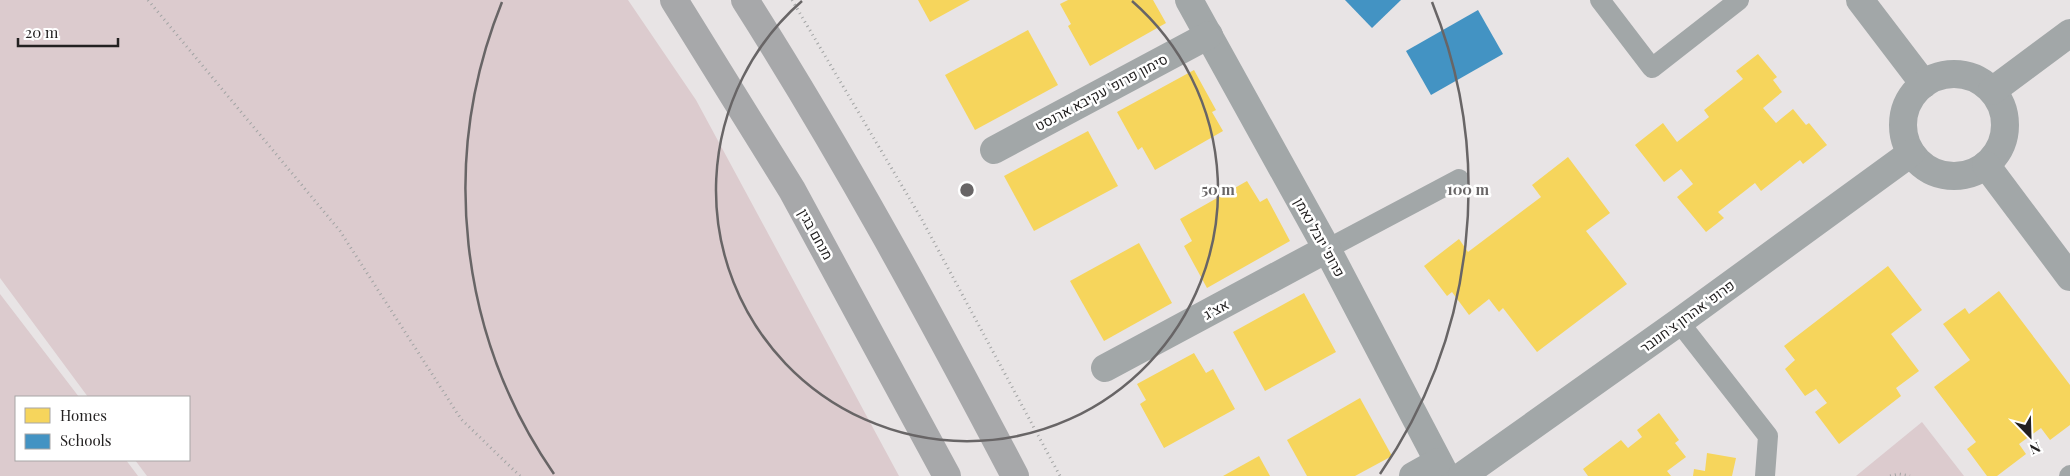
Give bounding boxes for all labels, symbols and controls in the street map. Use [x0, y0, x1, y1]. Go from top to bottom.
scale bar [18, 15, 118, 47]
text: 20 m [25, 22, 59, 42]
street label: סימון פרופ' עקיבא ארנסט [1031, 49, 1171, 135]
text: 50 m [1201, 179, 1235, 199]
text: 100 m [1447, 179, 1490, 199]
centre of rings [958, 181, 976, 199]
street label: פרופ' יובל נאמן [1290, 194, 1350, 280]
street label: מנחם בגין [794, 205, 838, 263]
street label: פרופ' אהרון צ'חנובר [1636, 275, 1738, 357]
street label: אצ"ג [1200, 294, 1232, 324]
legend [15, 396, 190, 461]
text: Homes [60, 405, 107, 425]
north arrow [2005, 411, 2055, 461]
text: Schools [60, 430, 112, 450]
text: N [2027, 438, 2044, 459]

